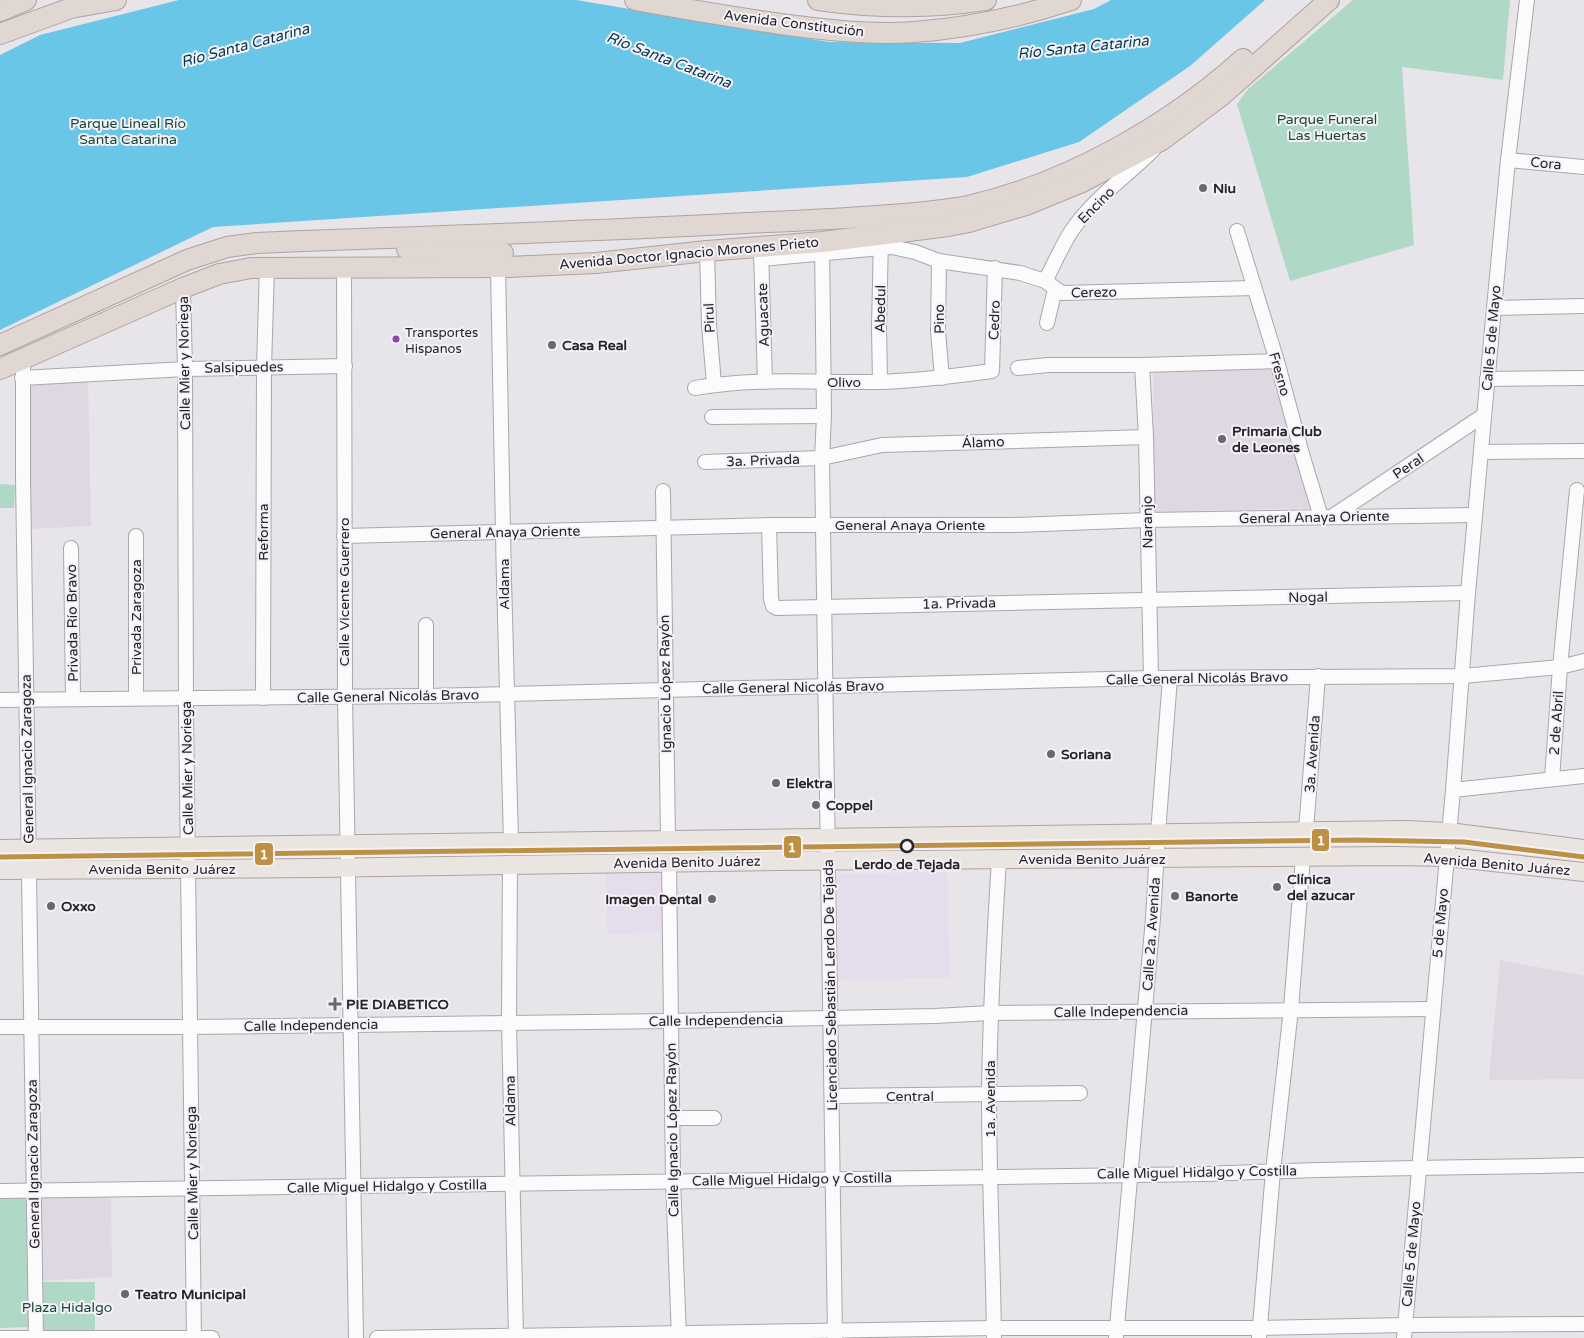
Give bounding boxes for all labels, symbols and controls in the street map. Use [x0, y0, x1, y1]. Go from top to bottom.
street label: Avenida Constitución [723, 6, 865, 41]
water label: Río Santa Catarina [179, 19, 312, 71]
water label: Río Santa Catarina [604, 28, 734, 92]
water label: Río Santa Catarina [1016, 31, 1150, 63]
park label: Parque Funeral Las Huertas [1277, 111, 1377, 144]
park label: Parque Lineal Río Santa Catarina [70, 115, 186, 148]
street label: Cora [1530, 154, 1562, 173]
place label: Niu [1213, 180, 1236, 197]
marker: Niu [1197, 182, 1209, 194]
street label: Encino [1074, 183, 1118, 227]
street label: Avenida Doctor Ignacio Morones Prieto [558, 234, 820, 273]
street label: Aguacate [754, 283, 773, 347]
street label: Cerezo [1071, 284, 1117, 301]
street label: Calle 5 de Mayo [1478, 284, 1505, 392]
street label: Abedul [872, 285, 889, 333]
street label: Calle Mier y Noriega [175, 296, 194, 430]
street label: Cedro [985, 300, 1004, 340]
street label: Pirul [700, 302, 719, 333]
street label: Pino [931, 304, 948, 334]
place label: Transportes Hispanos [405, 325, 478, 357]
marker: Transportes Hispanos [391, 334, 401, 344]
place label: Casa Real [562, 337, 627, 354]
marker: Casa Real [546, 339, 558, 351]
street label: Fresno [1265, 350, 1294, 398]
street label: Salsipuedes [204, 358, 284, 377]
street label: Olivo [827, 374, 861, 391]
place label: Primaria Club de Leones [1232, 423, 1322, 456]
street label: Álamo [961, 433, 1005, 452]
marker: Primaria Club de Leones [1216, 433, 1228, 445]
street label: Peral [1389, 450, 1427, 483]
street label: 3a. Privada [726, 451, 800, 470]
street label: Naranjo [1139, 495, 1156, 549]
street label: Reforma [255, 503, 272, 561]
street label: General Anaya Oriente [1239, 508, 1389, 527]
street label: General Anaya Oriente [835, 517, 985, 534]
street label: Calle Vicente Guerrero [336, 518, 353, 666]
street label: General Anaya Oriente [430, 523, 580, 542]
street label: Aldama [496, 558, 513, 610]
street label: Privada Zaragoza [128, 559, 145, 675]
street label: Privada Río Bravo [63, 564, 82, 682]
street label: Nogal [1288, 589, 1328, 606]
street label: 1a. Privada [922, 594, 996, 613]
street label: Ignacio López Rayón [656, 615, 675, 753]
street label: Calle General Nicolás Bravo [1106, 668, 1288, 689]
street label: General Ignacio Zaragoza [18, 674, 37, 844]
street label: Calle General Nicolás Bravo [702, 677, 884, 698]
street label: Calle General Nicolás Bravo [297, 686, 479, 707]
street label: 2 de Abril [1546, 690, 1567, 756]
street label: Calle Mier y Noriega [178, 701, 197, 835]
street label: 3a. Avenida [1301, 715, 1324, 793]
place label: Soriana [1061, 746, 1111, 763]
marker: Soriana [1045, 748, 1057, 760]
place label: Elektra [786, 775, 833, 792]
marker: Elektra [770, 777, 782, 789]
place label: Coppel [826, 797, 873, 814]
marker: Coppel [810, 799, 822, 811]
line badge: 1 [1311, 828, 1330, 852]
text: 1 [1317, 832, 1325, 849]
line badge: 1 [783, 835, 802, 859]
text: 1 [788, 839, 796, 856]
marker: Lerdo de Tejada [900, 839, 914, 853]
line badge: 1 [254, 842, 274, 866]
text: 1 [260, 846, 268, 863]
street label: Avenida Benito Juárez [1423, 850, 1571, 879]
street label: Avenida Benito Juárez [1018, 851, 1166, 868]
street label: Avenida Benito Juárez [613, 853, 761, 872]
place label: Lerdo de Tejada [854, 856, 960, 873]
street label: Licenciado Sebastián Lerdo De Tejada [820, 859, 841, 1111]
street label: Avenida Benito Juárez [88, 861, 236, 878]
place label: Clínica del azucar [1287, 871, 1356, 904]
street label: Calle 2a. Avenida [1139, 877, 1164, 991]
marker: Clínica del azucar [1271, 881, 1283, 893]
street label: 5 de Mayo [1429, 887, 1452, 959]
place label: Banorte [1185, 888, 1238, 905]
marker: Banorte [1169, 890, 1181, 902]
place label: Imagen Dental [605, 891, 702, 908]
marker: Imagen Dental [706, 893, 718, 905]
place label: Oxxo [61, 898, 96, 915]
marker: Oxxo [45, 900, 57, 912]
place label: PIE DIABETICO [346, 996, 449, 1013]
marker: PIE DIABETICO [328, 997, 342, 1011]
street label: Calle Independencia [1054, 1002, 1188, 1021]
street label: Calle Independencia [649, 1011, 783, 1030]
street label: Calle Independencia [244, 1016, 378, 1035]
street label: Calle Ignacio López Rayón [662, 1043, 683, 1217]
street label: 1a. Avenida [982, 1060, 999, 1138]
street label: Aldama [502, 1075, 519, 1127]
street label: General Ignacio Zaragoza [24, 1079, 43, 1249]
street label: Central [886, 1088, 934, 1105]
street label: Calle Mier y Noriega [183, 1106, 202, 1240]
street label: Calle Miguel Hidalgo y Costilla [1097, 1162, 1297, 1183]
street label: Calle Miguel Hidalgo y Costilla [692, 1169, 892, 1190]
street label: Calle Miguel Hidalgo y Costilla [287, 1176, 487, 1197]
street label: Calle 5 de Mayo [1398, 1200, 1425, 1308]
place label: Teatro Municipal [134, 1286, 246, 1303]
marker: Teatro Municipal [119, 1288, 131, 1300]
park label: Plaza Hidalgo [22, 1299, 112, 1316]

